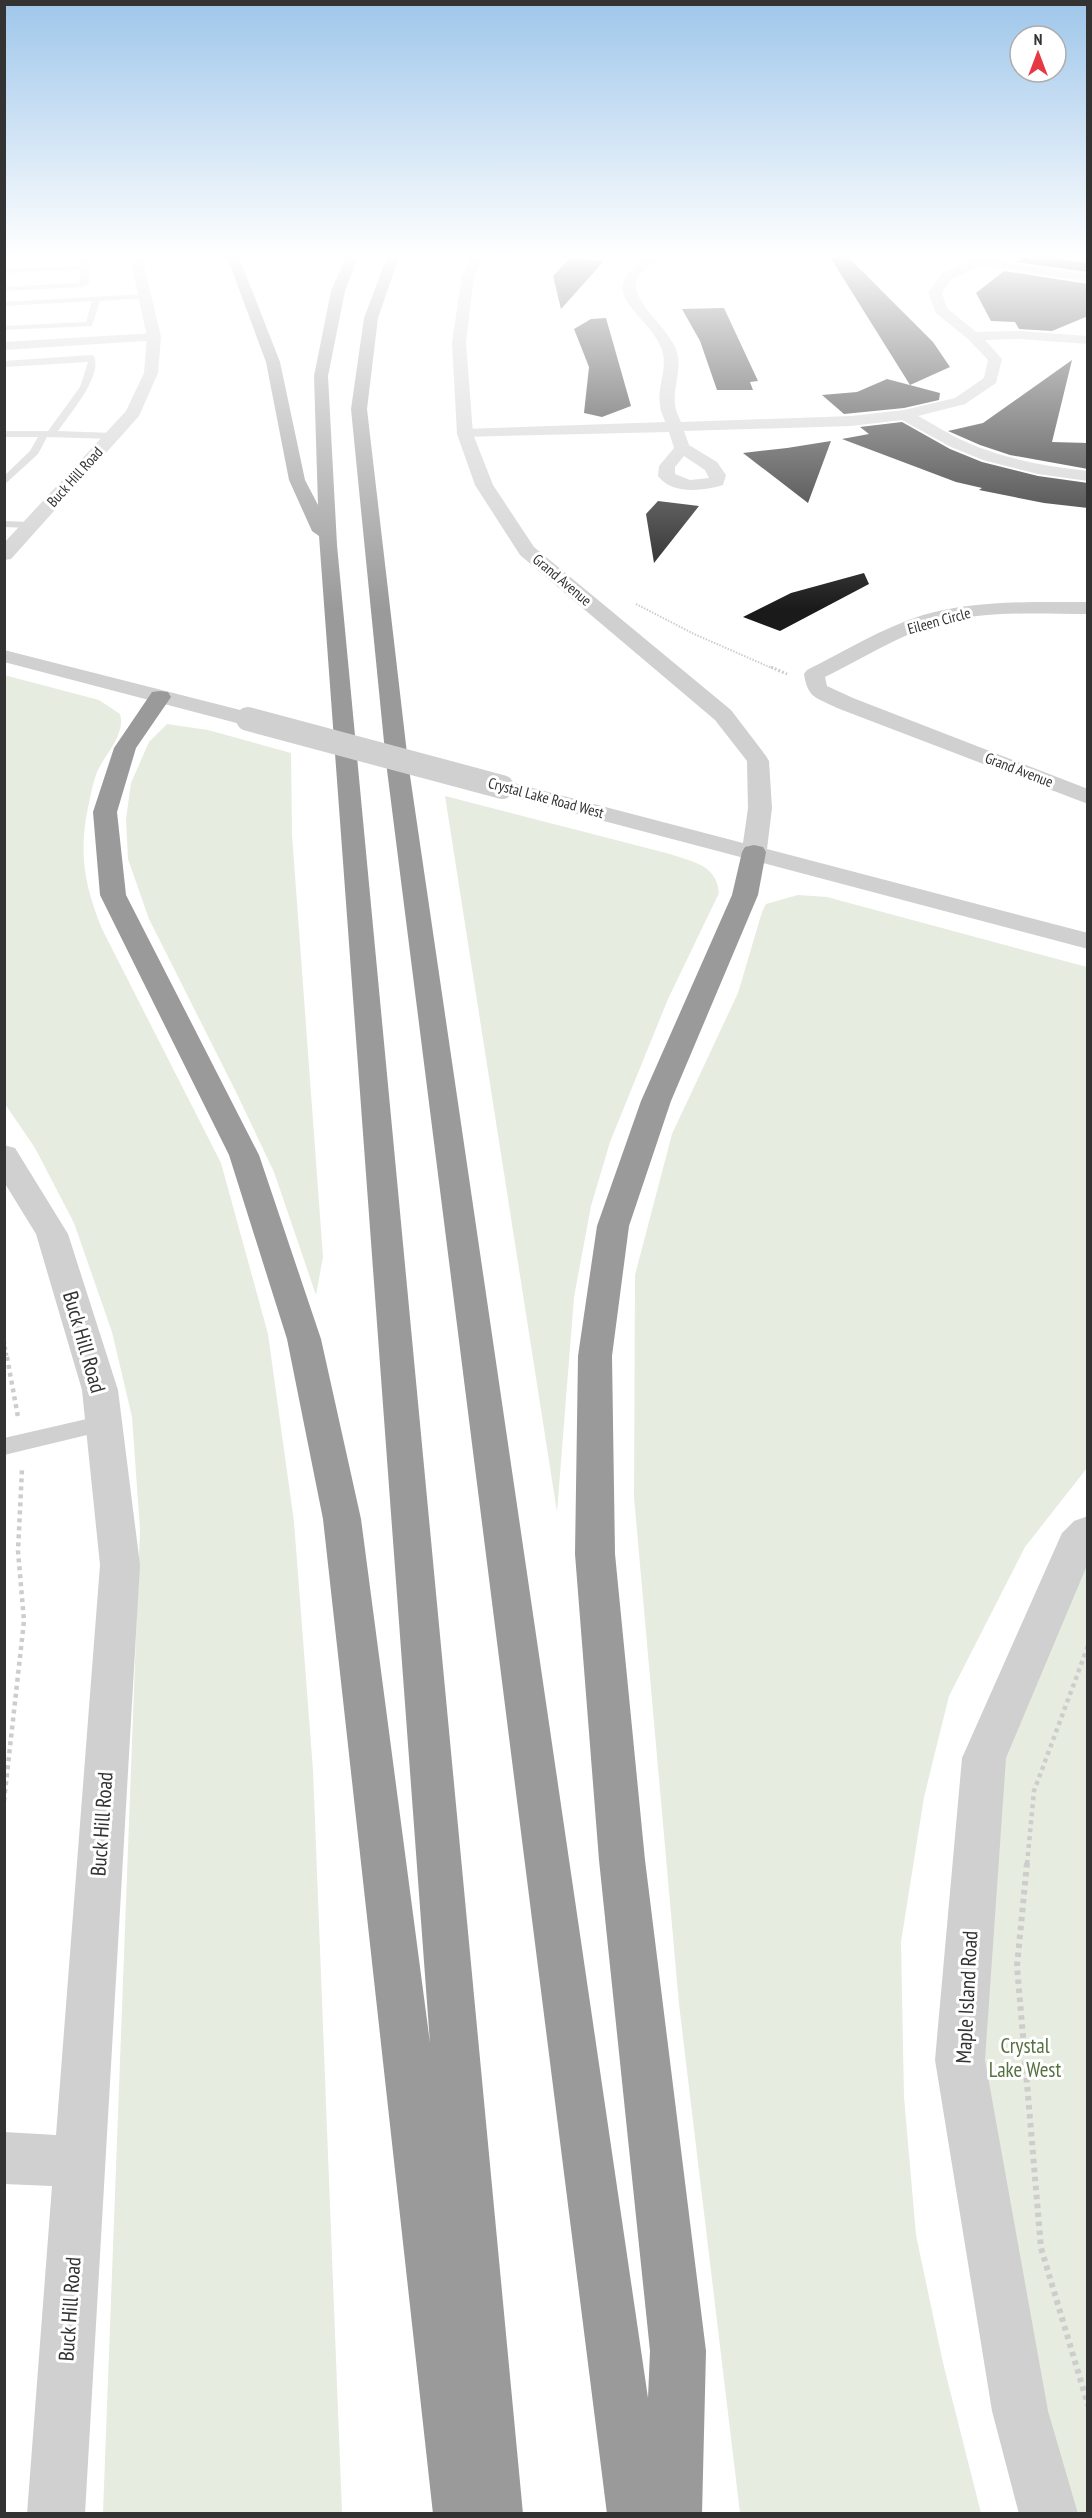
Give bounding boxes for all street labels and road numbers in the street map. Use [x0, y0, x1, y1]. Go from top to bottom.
street label: Buck Hill Road [43, 443, 107, 511]
street label: Grand Avenue [529, 549, 596, 610]
street label: Eileen Circle [905, 603, 972, 638]
street label: Grand Avenue [983, 748, 1056, 791]
street label: Crystal Lake Road West [486, 773, 606, 822]
street label: Buck Hill Road [57, 1288, 112, 1396]
street label: Buck Hill Road [84, 1771, 119, 1877]
street label: Maple Island Road [950, 1930, 983, 2064]
street label: Buck Hill Road [52, 2256, 87, 2362]

